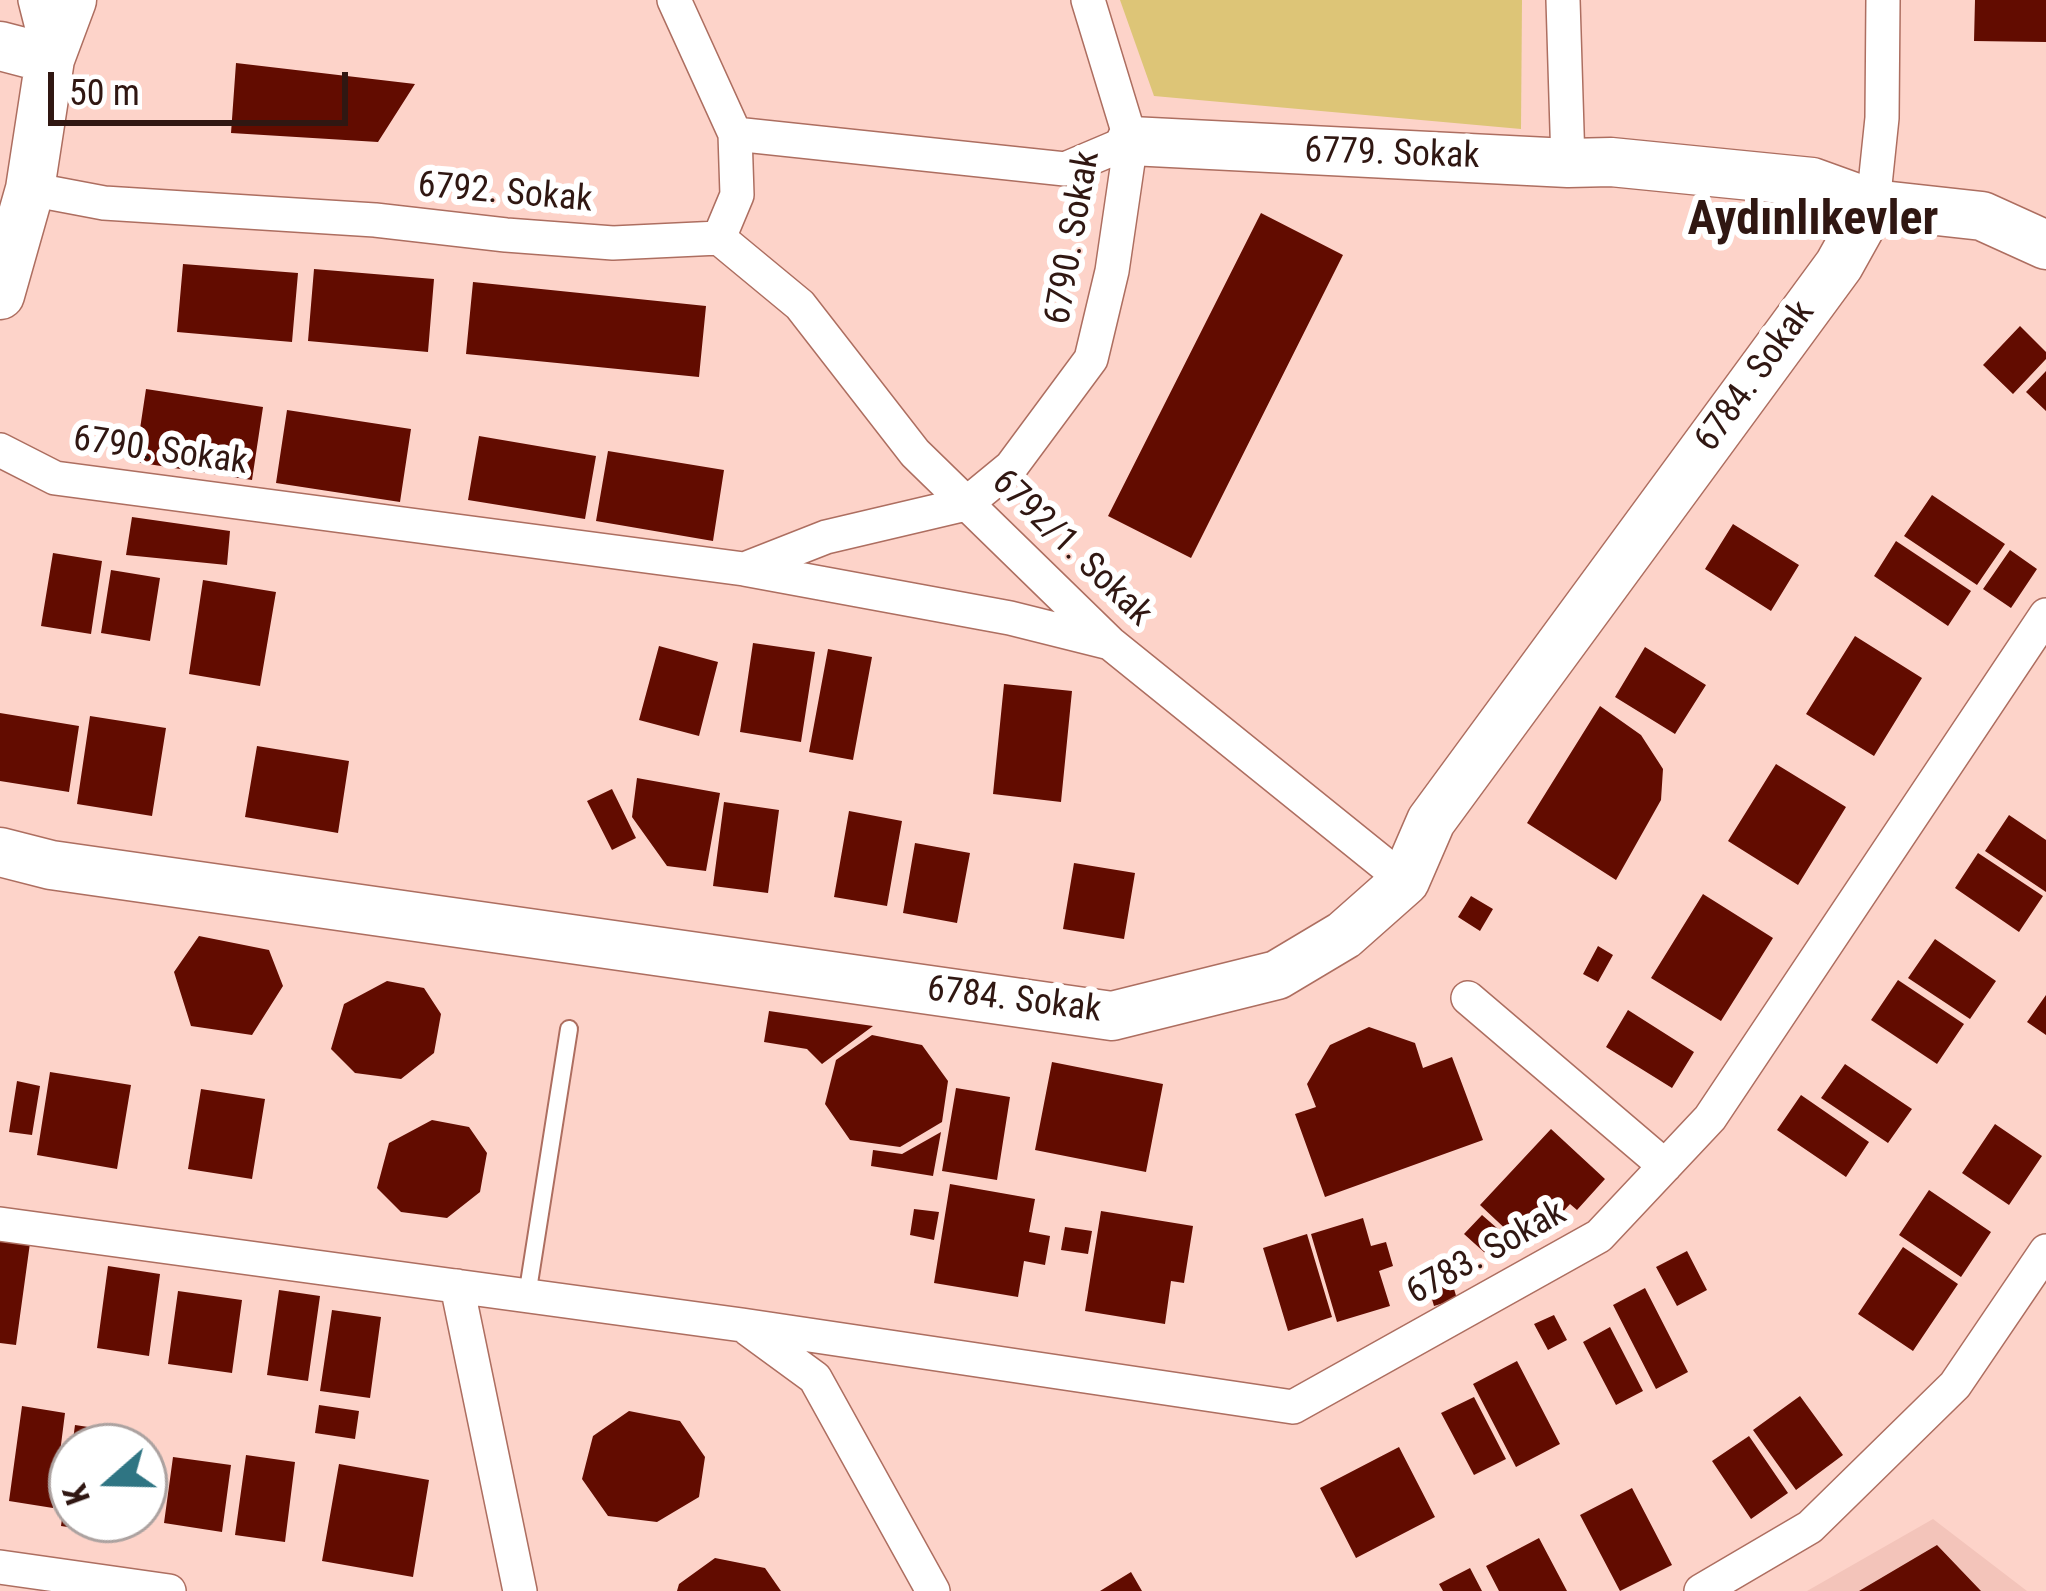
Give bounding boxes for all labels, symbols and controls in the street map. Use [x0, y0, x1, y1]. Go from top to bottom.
scale bar [54, 48, 354, 122]
text: 50 m [69, 72, 140, 114]
street label: 6779. Sokak [1304, 130, 1480, 180]
street label: 6790. Sokak [1038, 148, 1110, 328]
street label: 6792. Sokak [416, 165, 594, 223]
district label: Aydınlıkevler [1688, 193, 1938, 251]
street label: 6784. Sokak [1687, 293, 1825, 461]
street label: 6790. Sokak [70, 418, 250, 486]
street label: 6792/1. Sokak [982, 462, 1160, 636]
street label: 6784. Sokak [924, 969, 1104, 1033]
street label: 6783. Sokak [1400, 1193, 1574, 1315]
north arrow [48, 1423, 168, 1543]
text: K [55, 1479, 98, 1510]

